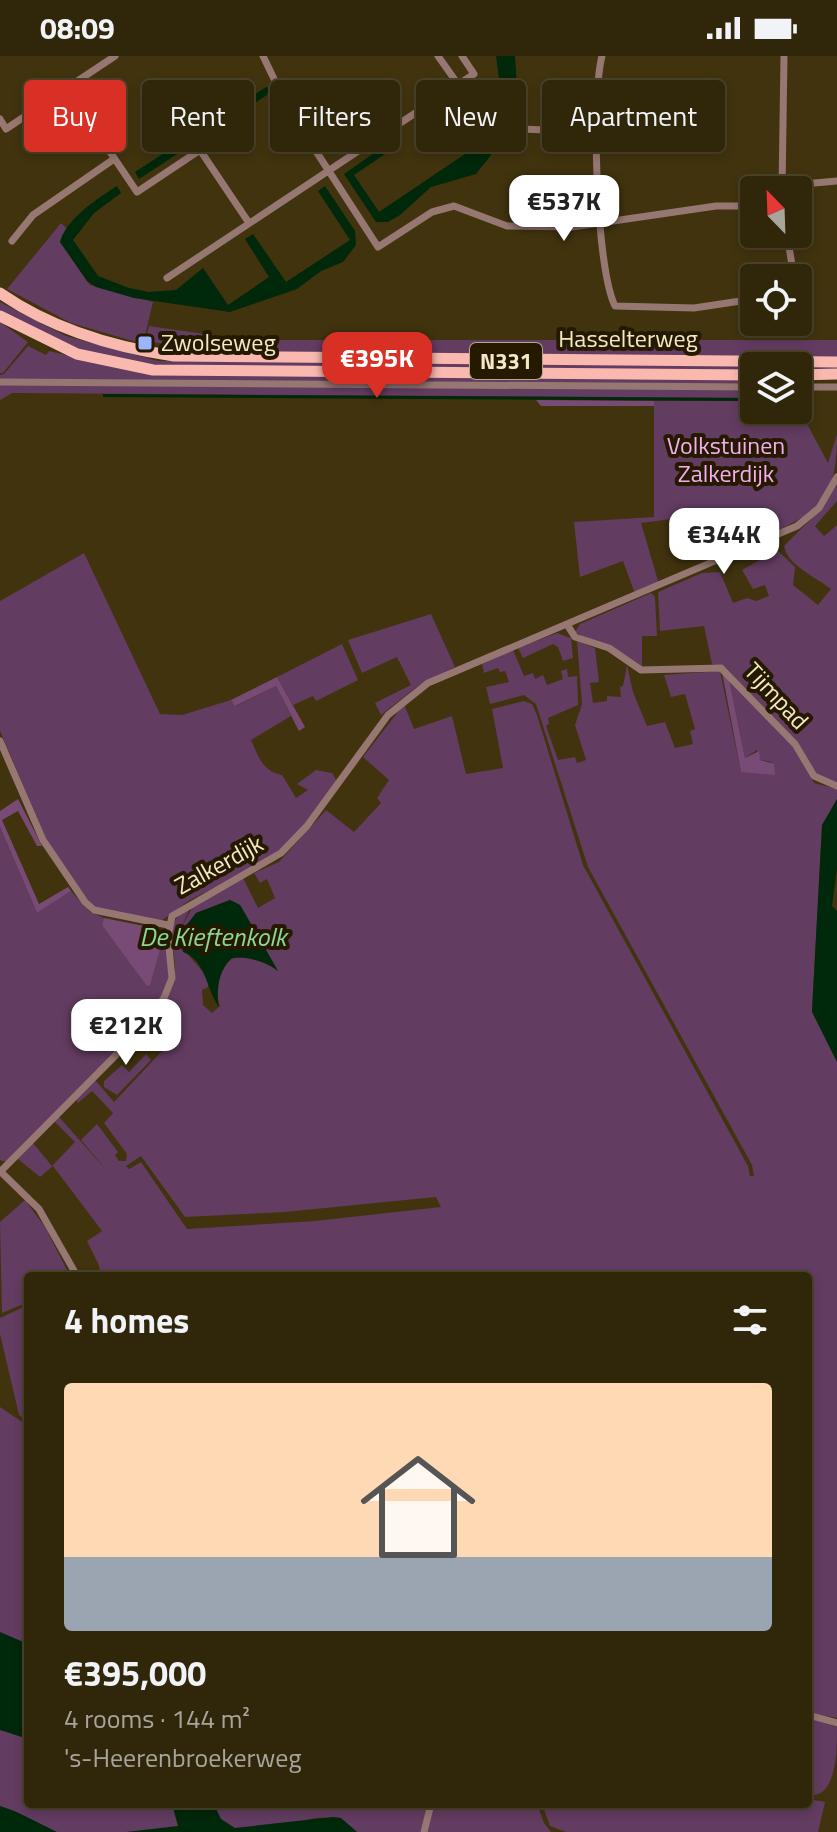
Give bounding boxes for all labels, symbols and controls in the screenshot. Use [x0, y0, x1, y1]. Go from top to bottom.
text: 08:09 [40, 5, 115, 51]
chip: Buy [24, 80, 126, 152]
chip: Rent [142, 80, 254, 152]
chip: Filters [270, 80, 400, 152]
chip: New [416, 80, 526, 152]
chip: Apartment [542, 80, 725, 152]
pin: €537K [508, 175, 620, 243]
north arrow [740, 176, 812, 248]
map controls [740, 176, 812, 424]
text: €537K [527, 181, 601, 220]
button: locate [740, 264, 812, 336]
street label: Hasselterweg [558, 320, 698, 356]
place label: Zwolseweg [161, 324, 276, 360]
pin: €395K [321, 332, 433, 400]
marker: Zwolseweg [136, 334, 154, 352]
text: €395K [340, 338, 414, 377]
road number: N331 [470, 343, 542, 379]
button: layers [740, 352, 812, 424]
park label: Volkstuinen Zalkerdijk [667, 427, 785, 491]
pin: €344K [668, 508, 780, 576]
text: €344K [687, 514, 761, 553]
street label: Tijmpad [736, 654, 817, 737]
street label: Zalkerdijk [168, 825, 270, 903]
water label: De Kieftenkolk [140, 917, 290, 956]
pin: €212K [70, 999, 182, 1067]
text: €212K [89, 1005, 163, 1044]
text: 4 homes [64, 1294, 189, 1346]
icon: filters [728, 1298, 772, 1342]
icon: home [346, 1435, 490, 1579]
text: €395,000 [64, 1647, 206, 1699]
text: 4 rooms · 144 m² [64, 1699, 250, 1738]
text: 's-Heerenbroekerweg [64, 1738, 302, 1777]

